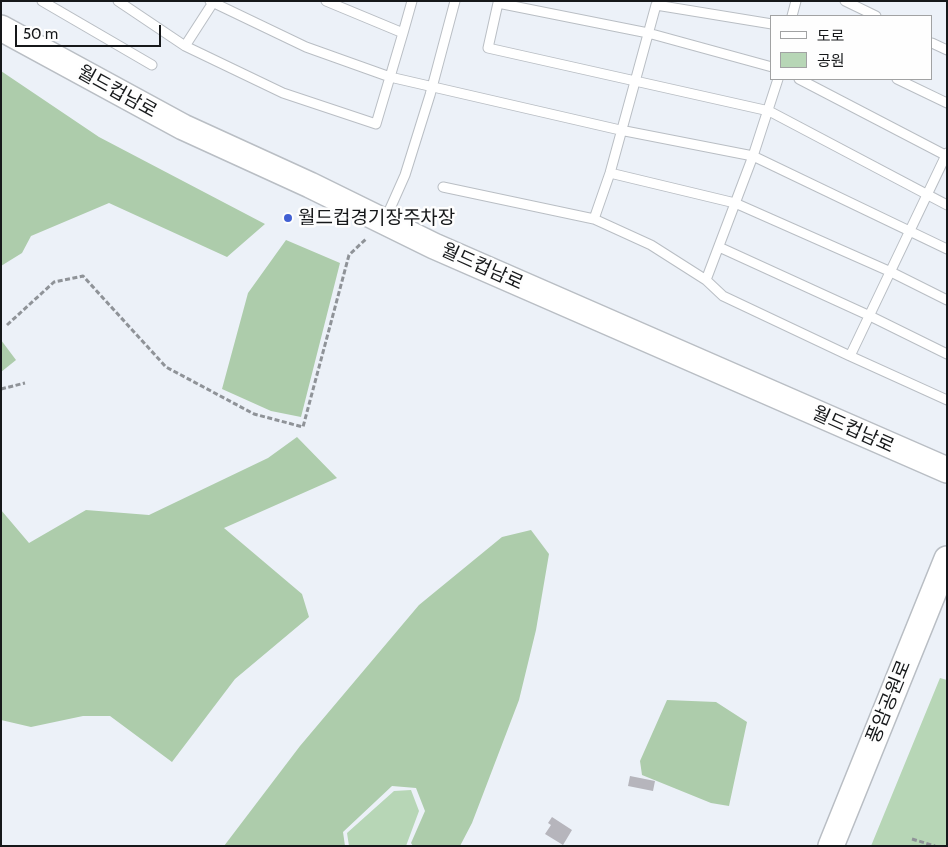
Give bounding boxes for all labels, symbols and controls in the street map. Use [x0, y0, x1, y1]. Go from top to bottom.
scale bar [18, 15, 164, 47]
legend [770, 15, 933, 80]
text: 50 m [23, 25, 58, 43]
text: 도로 [817, 27, 845, 45]
text: 공원 [817, 52, 845, 70]
street label: 월드컵남로 [73, 61, 161, 123]
place label: 월드컵경기장주차장 [298, 207, 455, 229]
marker: 월드컵경기장주차장 [282, 212, 294, 224]
street label: 월드컵남로 [437, 239, 527, 295]
street label: 월드컵남로 [808, 402, 898, 458]
street label: 풍암공원로 [862, 657, 916, 747]

